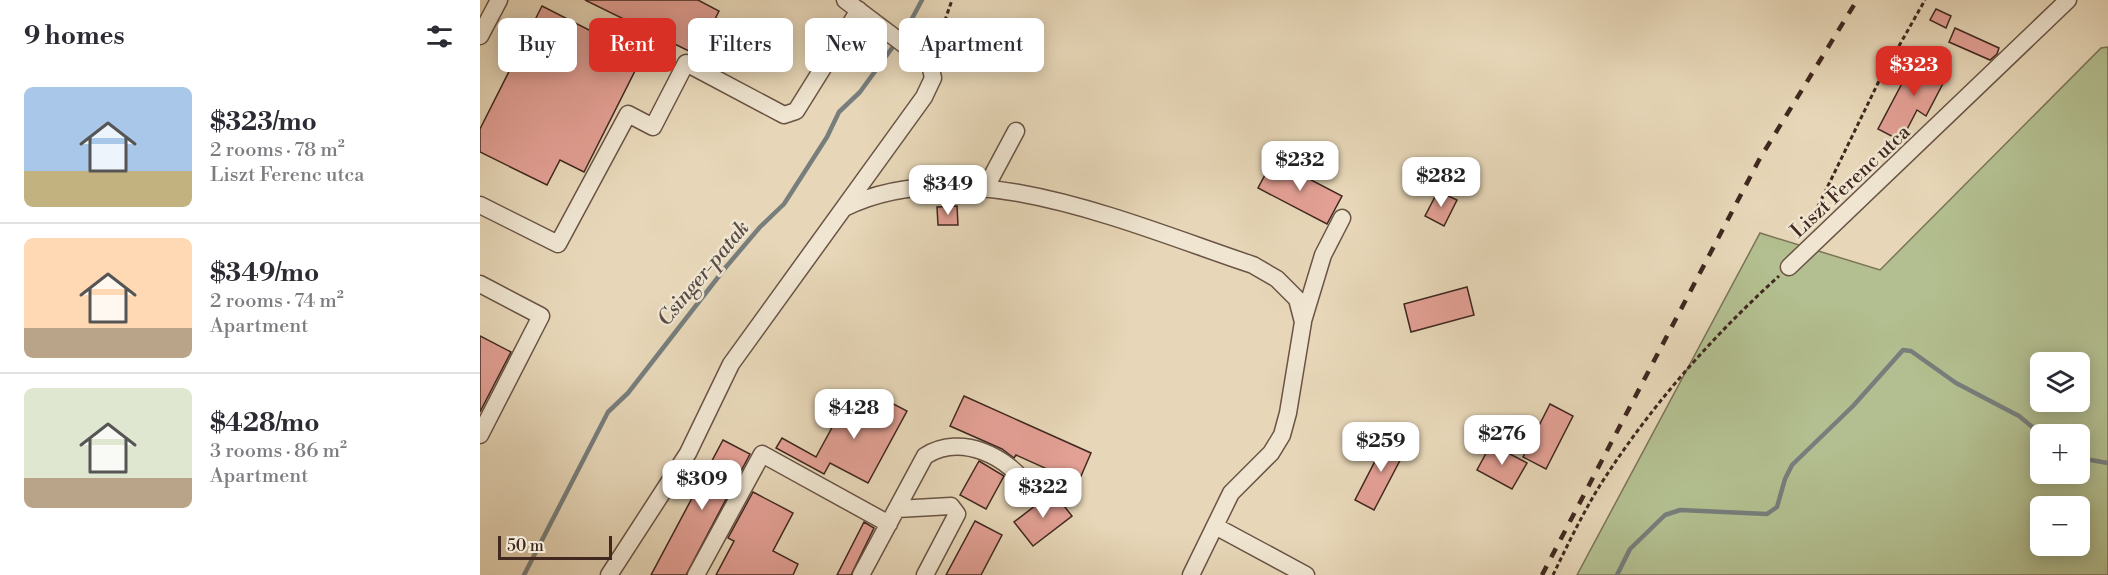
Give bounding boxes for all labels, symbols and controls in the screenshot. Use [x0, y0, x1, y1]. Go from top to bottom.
chip: Buy [498, 18, 577, 72]
chip: Rent [589, 18, 676, 72]
chip: Filters [688, 18, 793, 72]
chip: New [805, 18, 887, 72]
chip: Apartment [899, 18, 1044, 72]
text: 9 homes [24, 20, 125, 52]
icon: filters [423, 20, 456, 53]
pin: $323 [1878, 46, 1950, 97]
text: $323 [1890, 53, 1938, 78]
text: $323/mo [210, 106, 317, 138]
icon: home [72, 111, 144, 183]
street label: Liszt Ferenc utca [1786, 120, 1917, 244]
text: 2 rooms · 78 m² [210, 138, 345, 163]
pin: $232 [1264, 141, 1336, 192]
text: $232 [1276, 148, 1324, 173]
pin: $282 [1405, 157, 1477, 208]
text: Liszt Ferenc utca [210, 163, 364, 188]
text: $282 [1416, 164, 1466, 189]
pin: $349 [912, 165, 984, 216]
text: $349 [923, 172, 973, 197]
water label: Csinger-patak [652, 216, 755, 332]
text: $349/mo [210, 257, 319, 289]
icon: home [72, 262, 144, 334]
text: 2 rooms · 74 m² [210, 289, 344, 314]
text: Apartment [210, 314, 308, 339]
map controls [2030, 352, 2090, 556]
button: layers [2030, 352, 2090, 412]
pin: $428 [818, 389, 890, 440]
text: $428 [829, 396, 879, 421]
text: $428/mo [210, 407, 320, 439]
icon: home [72, 412, 144, 484]
pin: $276 [1466, 415, 1538, 466]
pin: $259 [1345, 422, 1417, 473]
text: $276 [1478, 422, 1526, 447]
button: + [2030, 424, 2090, 484]
text: $259 [1356, 429, 1406, 454]
text: 3 rooms · 86 m² [210, 439, 347, 464]
pin: $309 [666, 460, 738, 511]
text: Apartment [210, 464, 308, 489]
text: $309 [676, 467, 728, 492]
pin: $322 [1007, 468, 1079, 519]
text: $322 [1019, 475, 1067, 500]
button: − [2030, 496, 2090, 556]
scale bar [498, 533, 612, 560]
text: 50 m [507, 536, 544, 556]

